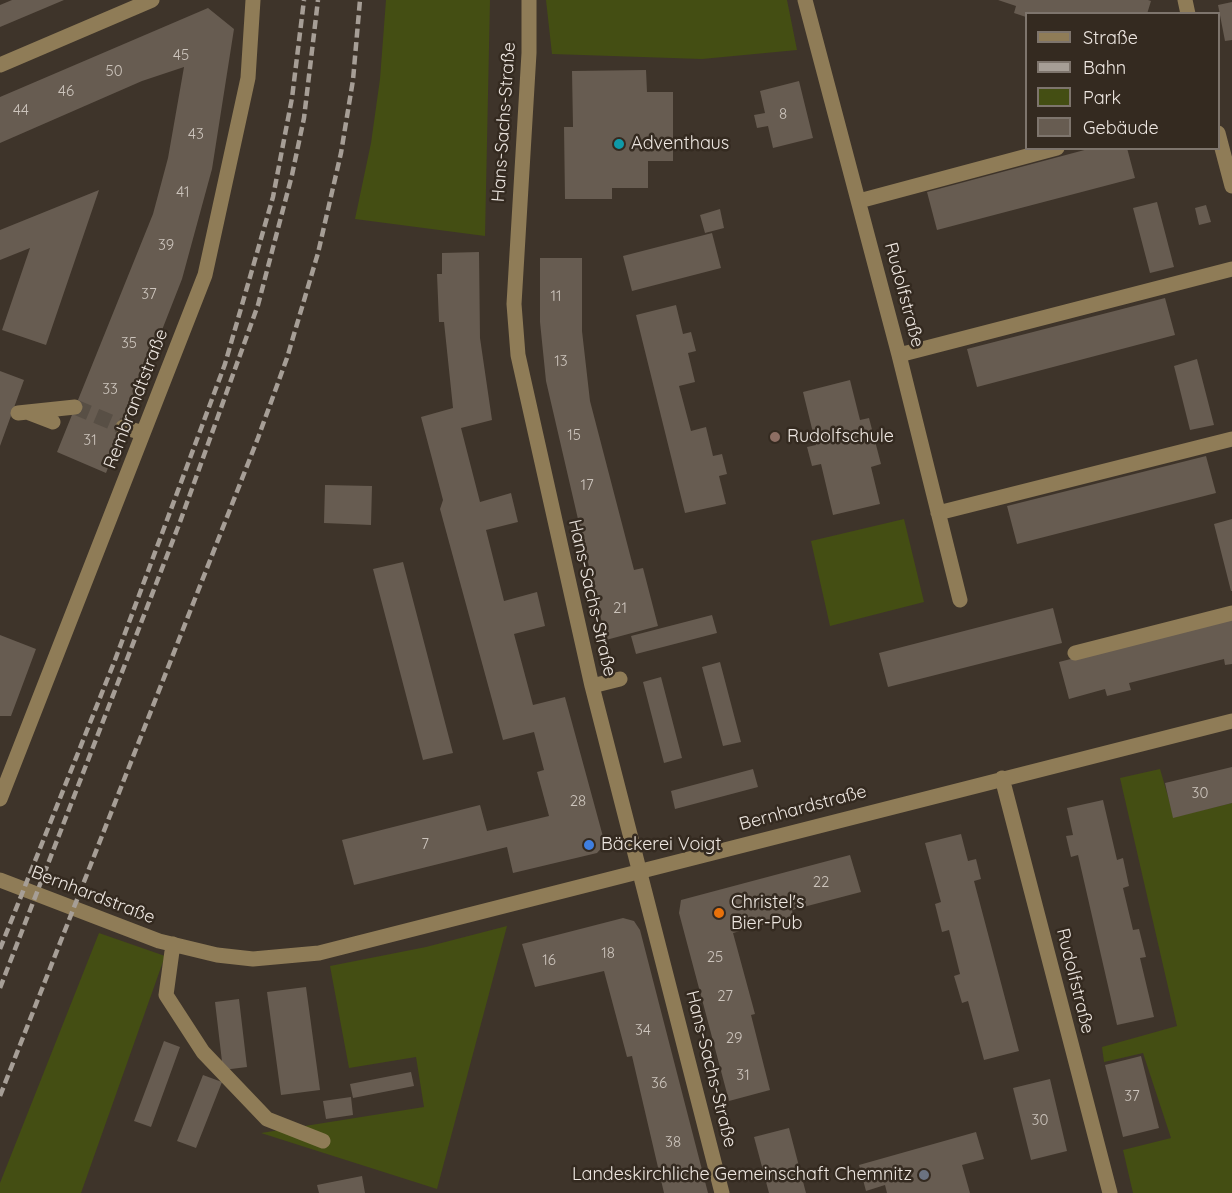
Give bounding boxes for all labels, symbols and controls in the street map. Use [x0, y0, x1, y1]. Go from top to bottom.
legend [1025, 12, 1220, 150]
text: Straße [1083, 26, 1138, 49]
street label: Hans-Sachs-Straße [488, 41, 520, 203]
house number: 45 [173, 46, 189, 64]
text: Bahn [1083, 56, 1126, 79]
house number: 50 [105, 62, 123, 80]
house number: 46 [58, 82, 74, 100]
text: Park [1083, 86, 1121, 109]
house number: 44 [13, 101, 29, 119]
house number: 8 [779, 105, 787, 123]
text: Gebäude [1083, 116, 1159, 139]
house number: 43 [188, 125, 204, 143]
place label: Adventhaus [631, 133, 729, 155]
marker: Adventhaus [612, 137, 626, 151]
house number: 41 [176, 183, 190, 201]
house number: 39 [158, 236, 174, 254]
street label: Rudolfstraße [880, 240, 928, 350]
house number: 37 [141, 285, 157, 303]
house number: 11 [550, 287, 562, 305]
street label: Rembrandtstraße [99, 326, 173, 472]
house number: 35 [121, 334, 137, 352]
house number: 13 [554, 352, 568, 370]
house number: 33 [102, 380, 118, 398]
house number: 15 [567, 426, 581, 444]
place label: Rudolfschule [787, 426, 894, 448]
marker: Rudolfschule [768, 430, 782, 444]
house number: 31 [83, 431, 97, 449]
house number: 17 [580, 476, 594, 494]
street label: Hans-Sachs-Straße [563, 517, 621, 679]
house number: 21 [613, 599, 627, 617]
street label: Bernhardstraße [737, 781, 869, 835]
house number: 30 [1192, 784, 1208, 802]
house number: 28 [570, 792, 586, 810]
place label: Bäckerei Voigt [601, 834, 721, 856]
house number: 7 [421, 835, 429, 853]
marker: Bäckerei Voigt [582, 838, 596, 852]
street label: Bernhardstraße [28, 861, 158, 929]
house number: 22 [813, 873, 829, 891]
place label: Christel's Bier-Pub [731, 892, 804, 934]
marker: Christel's Bier-Pub [712, 906, 726, 920]
street label: Rudolfstraße [1051, 926, 1099, 1036]
house number: 18 [601, 944, 615, 962]
house number: 25 [707, 948, 723, 966]
house number: 16 [542, 951, 556, 969]
house number: 27 [717, 987, 733, 1005]
street label: Hans-Sachs-Straße [681, 988, 741, 1150]
house number: 34 [635, 1021, 651, 1039]
house number: 29 [726, 1029, 742, 1047]
house number: 31 [736, 1066, 750, 1084]
house number: 36 [651, 1074, 667, 1092]
house number: 37 [1124, 1087, 1140, 1105]
house number: 30 [1032, 1111, 1048, 1129]
house number: 38 [665, 1133, 681, 1151]
place label: Landeskirchliche Gemeinschaft Chemnitz [572, 1164, 912, 1186]
marker: Landeskirchliche Gemeinschaft Chemnitz [917, 1168, 931, 1182]

